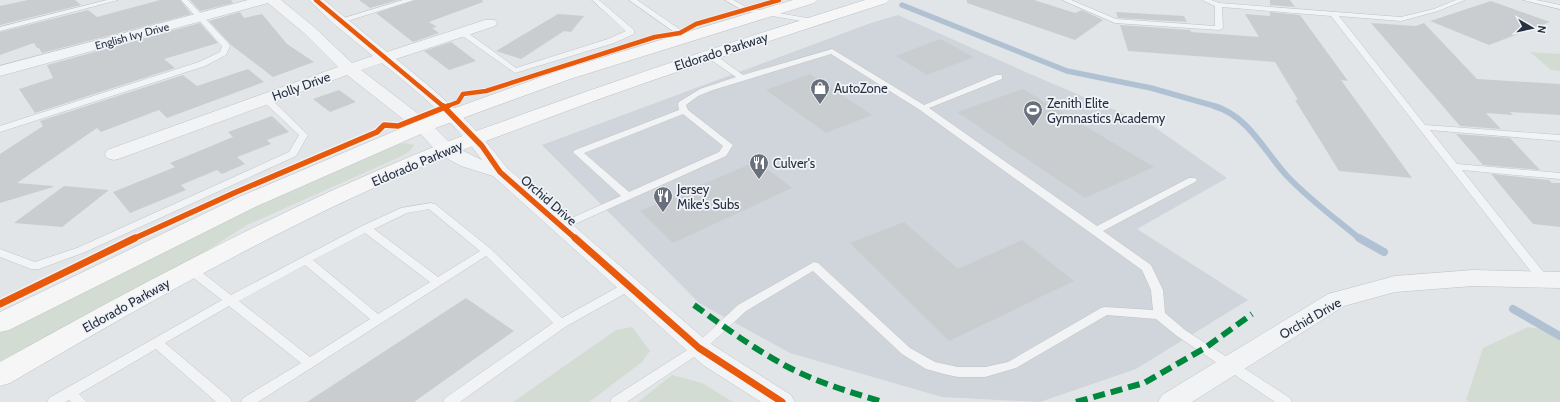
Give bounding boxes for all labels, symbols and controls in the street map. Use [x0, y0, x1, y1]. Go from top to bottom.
north arrow [1512, 8, 1552, 48]
street label: English Ivy Drive [93, 19, 171, 53]
text: N [1534, 25, 1549, 35]
street label: Eldorado Parkway [672, 28, 770, 74]
street label: Holly Drive [270, 68, 333, 104]
shop icon: AutoZone [809, 77, 831, 105]
place label: AutoZone [834, 80, 888, 96]
place label: Zenith Elite Gymnastics Academy [1047, 95, 1166, 126]
sports icon: Zenith Elite Gymnastics Academy [1022, 99, 1044, 127]
street label: Eldorado Parkway [369, 136, 465, 189]
restaurant icon: Culver's [748, 152, 770, 180]
place label: Culver's [773, 155, 816, 171]
street label: Orchid Drive [518, 171, 580, 229]
place label: Jersey Mike's Subs [676, 181, 740, 212]
restaurant icon: Jersey Mike's Subs [652, 185, 674, 213]
street label: Eldorado Parkway [79, 274, 173, 336]
street label: Orchid Drive [1276, 294, 1344, 342]

